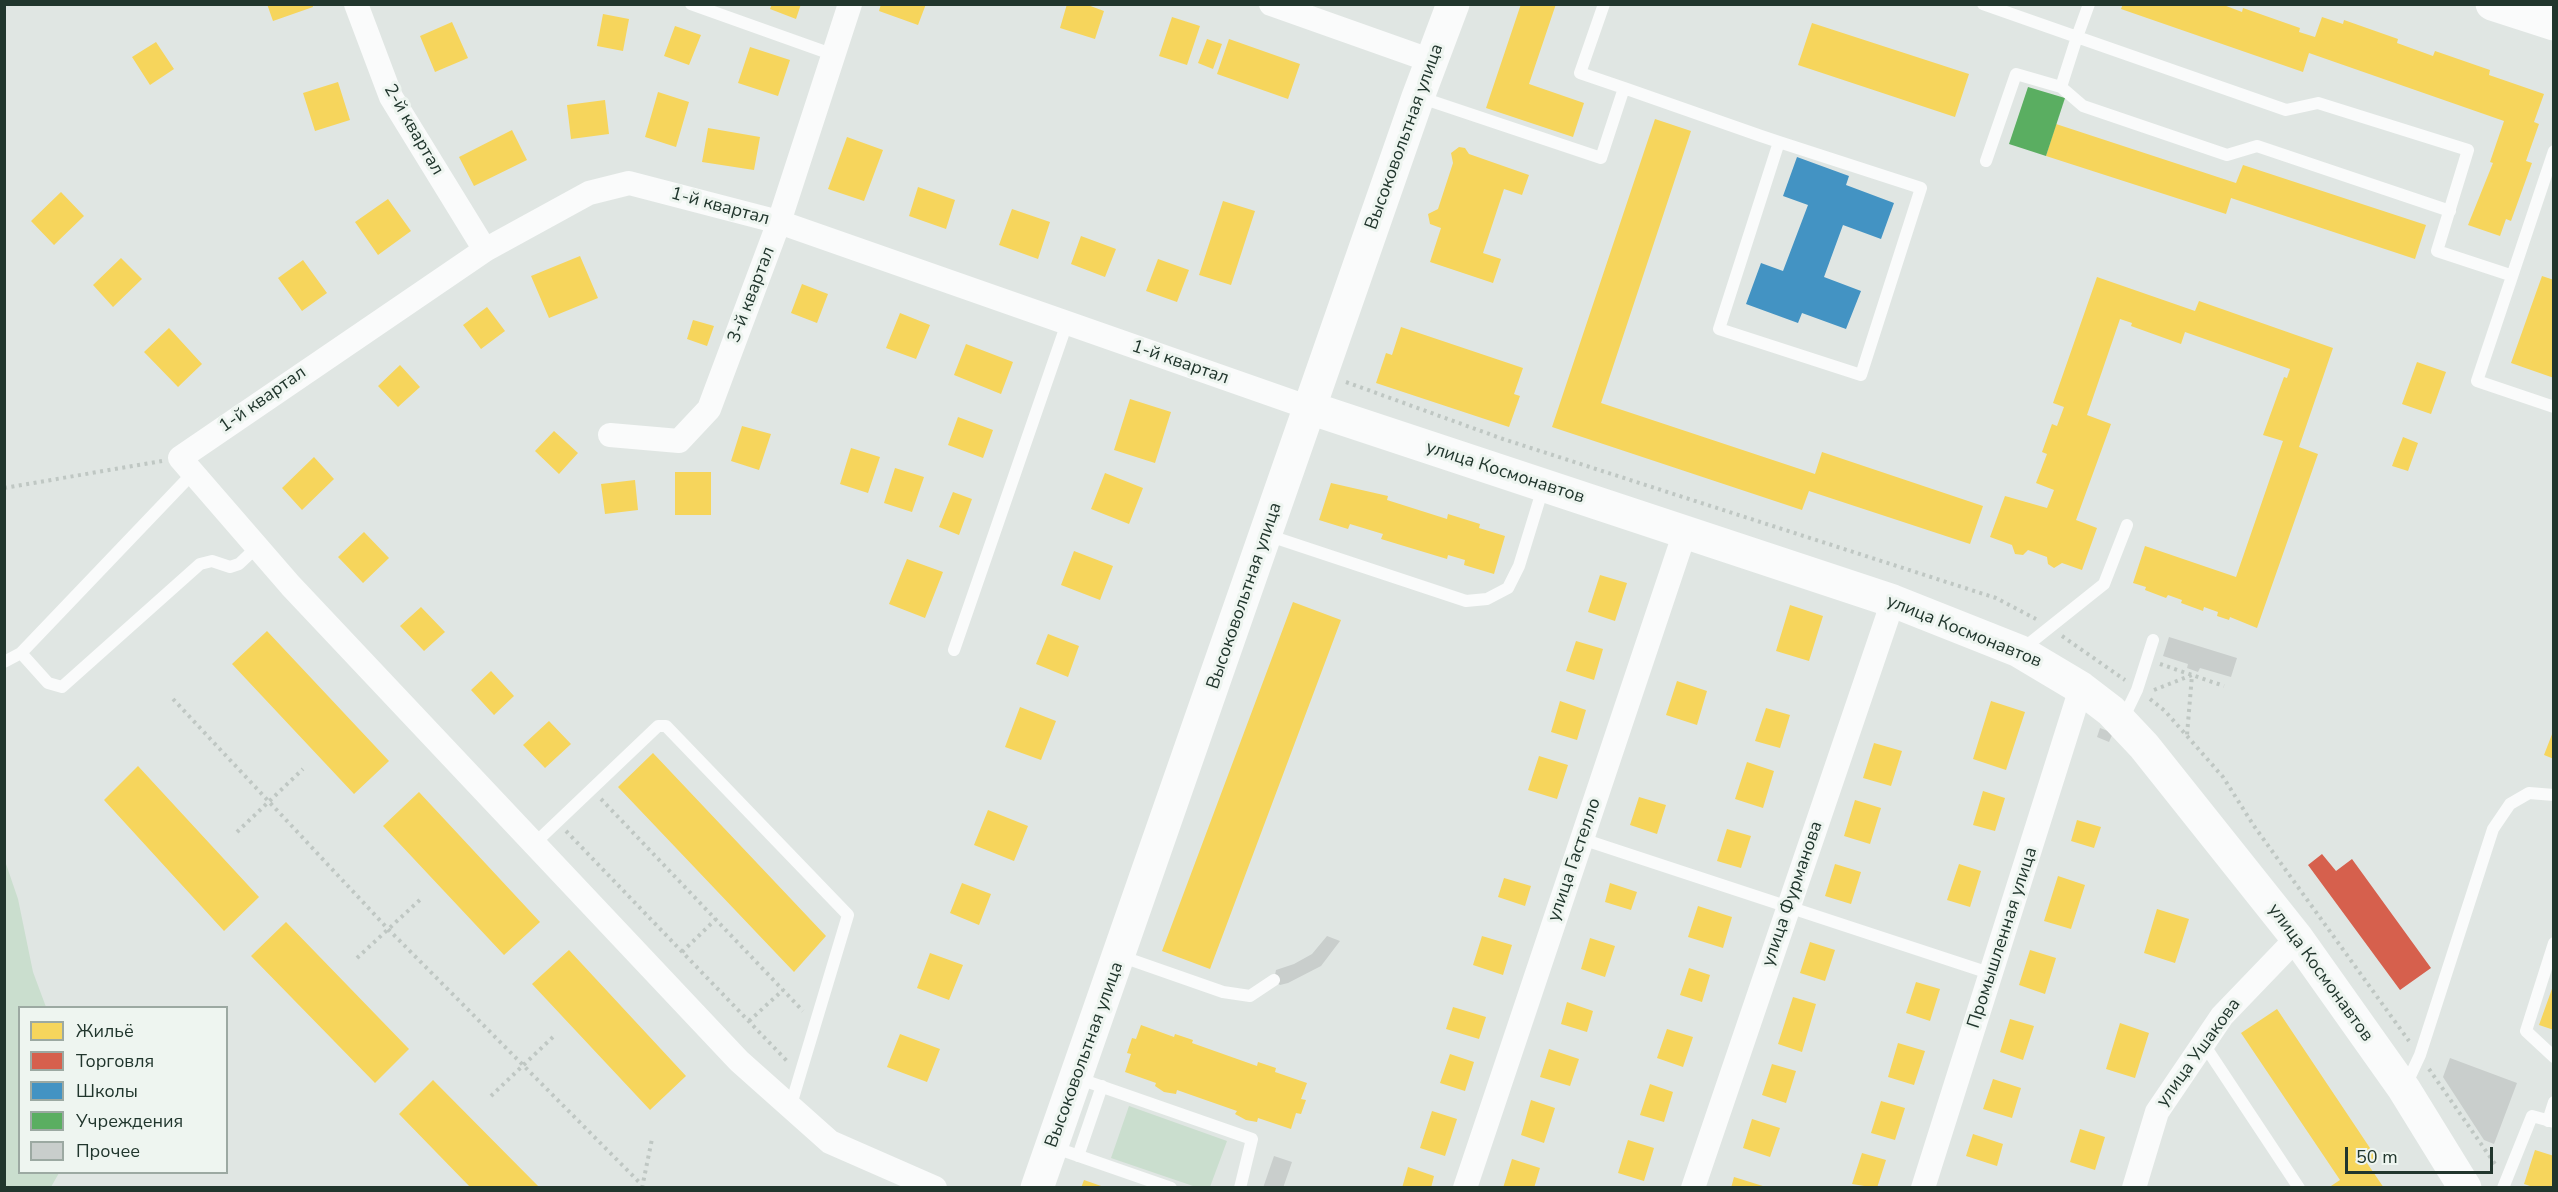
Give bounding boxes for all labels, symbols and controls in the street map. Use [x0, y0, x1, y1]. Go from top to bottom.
street label: Высоковольтная улица [1361, 41, 1449, 233]
street label: 2-й квартал [378, 81, 448, 179]
street label: 1-й квартал [668, 183, 772, 231]
street label: 3-й квартал [724, 244, 780, 346]
street label: 1-й квартал [1129, 336, 1231, 390]
street label: 1-й квартал [215, 362, 311, 438]
street label: улица Космонавтов [1423, 437, 1587, 509]
street label: Высоковольтная улица [1203, 500, 1287, 692]
street label: улица Космонавтов [1883, 591, 2045, 673]
street label: улица Гастелло [1544, 796, 1606, 924]
street label: улица Фурманова [1758, 819, 1828, 969]
street label: Промышленная улица [1963, 845, 2043, 1031]
street label: улица Космонавтов [2263, 900, 2377, 1046]
street label: Высоковольтная улица [1041, 959, 1129, 1151]
street label: улица Ушакова [2152, 995, 2246, 1111]
legend [18, 1006, 228, 1174]
text: Жильё [76, 1019, 134, 1043]
text: Торговля [76, 1049, 154, 1073]
text: Школы [76, 1079, 138, 1103]
text: Учреждения [76, 1109, 183, 1133]
scale bar [2348, 1135, 2496, 1173]
text: Прочее [76, 1139, 140, 1163]
text: 50 m [2356, 1145, 2398, 1169]

